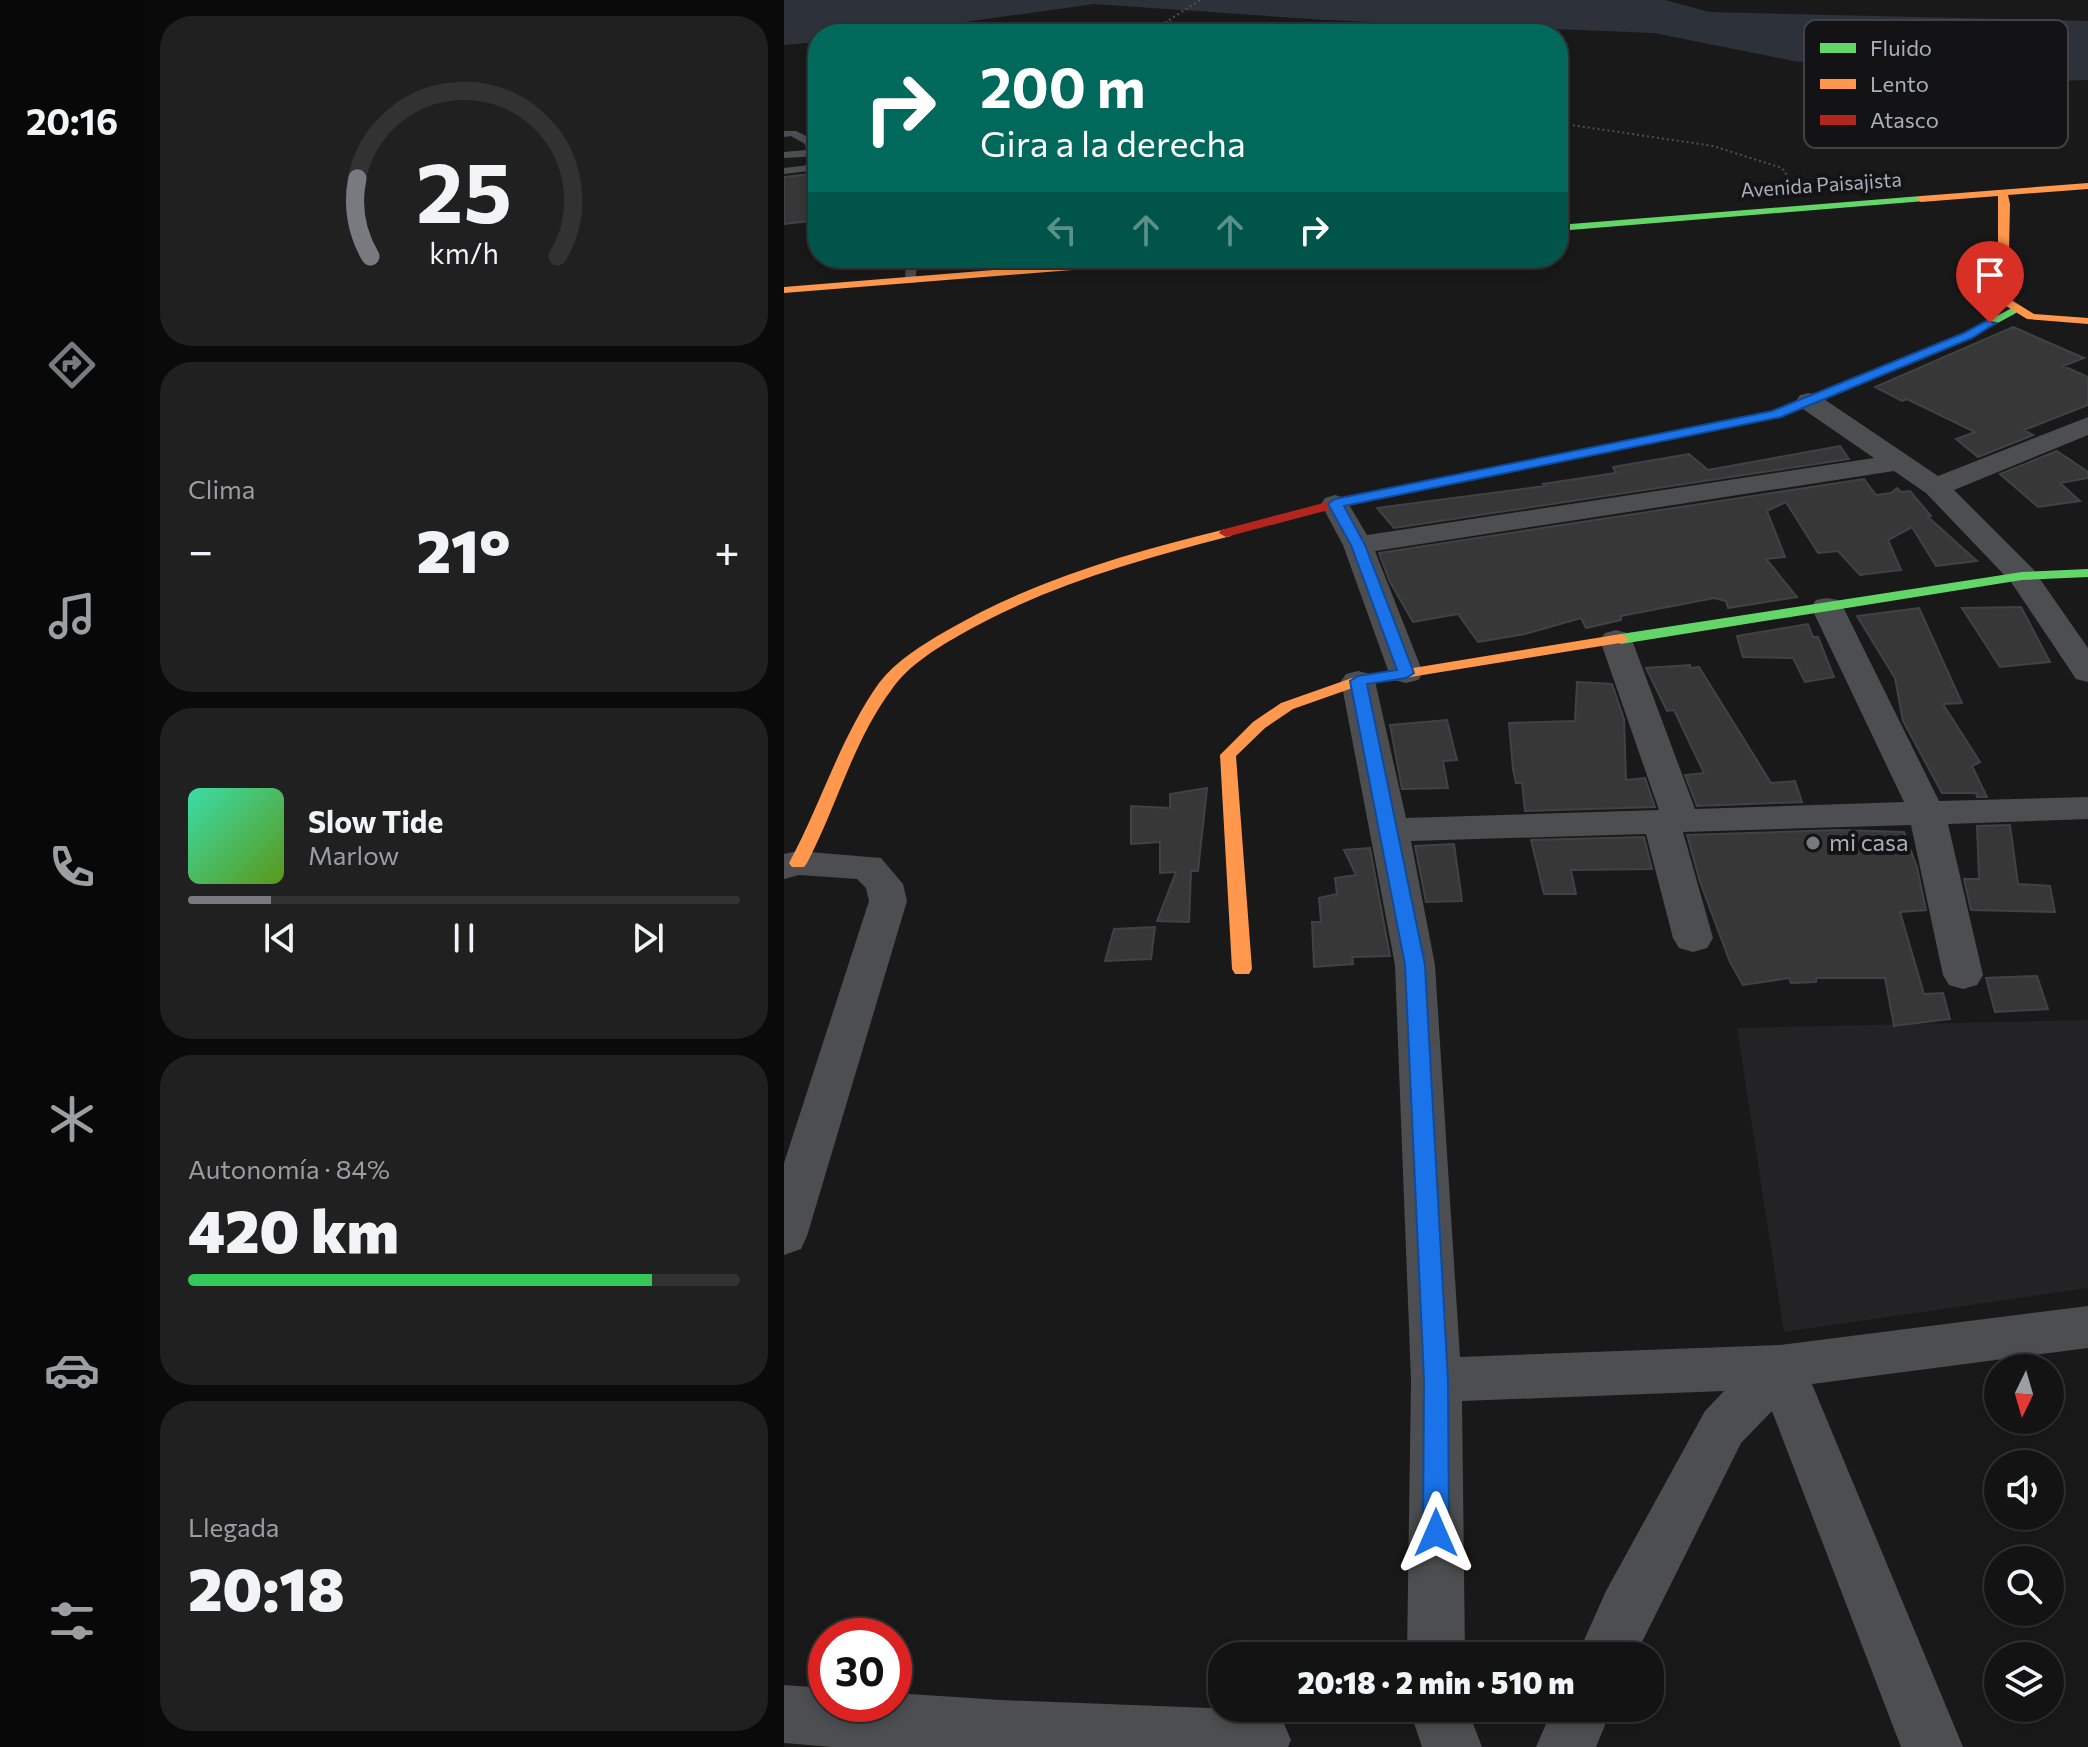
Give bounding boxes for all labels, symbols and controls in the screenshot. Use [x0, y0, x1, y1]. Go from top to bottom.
legend [1804, 20, 2068, 148]
text: Fluido [1870, 34, 1932, 61]
text: 200 m [980, 51, 1146, 120]
icon: right [848, 56, 952, 160]
text: Lento [1870, 70, 1929, 97]
text: 20:16 [26, 98, 118, 142]
text: Atasco [1870, 106, 1939, 133]
text: Gira a la derecha [980, 120, 1246, 164]
text: 25 [416, 138, 512, 240]
street label: Avenida Paisajista [1739, 166, 1902, 202]
icon: left [1040, 208, 1084, 252]
icon: ahead [1124, 208, 1168, 252]
icon: ahead [1208, 208, 1252, 252]
icon: right [1292, 208, 1336, 252]
text: km/h [429, 235, 499, 270]
pin [1956, 241, 2024, 323]
icon: arrive [1968, 253, 2012, 297]
icon: directions [44, 337, 100, 393]
text: Clima [188, 473, 255, 504]
text: 21° [416, 512, 511, 585]
text: − [188, 522, 213, 576]
text: + [714, 522, 740, 576]
icon: music [44, 588, 100, 644]
text: Slow Tide [308, 802, 443, 839]
place label: mi casa [1829, 827, 1909, 856]
marker: mi casa [1804, 834, 1822, 852]
icon: phone [44, 839, 100, 895]
text: Marlow [308, 839, 399, 870]
icon: previous [258, 916, 302, 960]
icon: pause [442, 916, 486, 960]
icon: next [626, 916, 670, 960]
icon: climate [44, 1091, 100, 1147]
text: Autonomía · 84% [188, 1153, 390, 1184]
text: 420 km [188, 1192, 399, 1265]
icon: car [44, 1342, 100, 1398]
north arrow [1984, 1354, 2064, 1434]
map controls [1984, 1354, 2064, 1722]
button: sound [1984, 1450, 2064, 1530]
position arrow [1394, 1491, 1478, 1575]
text: Llegada [188, 1511, 279, 1542]
button: search [1984, 1546, 2064, 1626]
text: 20:18 [188, 1550, 345, 1623]
icon: filters [44, 1593, 100, 1649]
speed limit sign: 30 [808, 1618, 912, 1722]
button: layers [1984, 1642, 2064, 1722]
text: 20:18 · 2 min · 510 m [1297, 1663, 1575, 1700]

